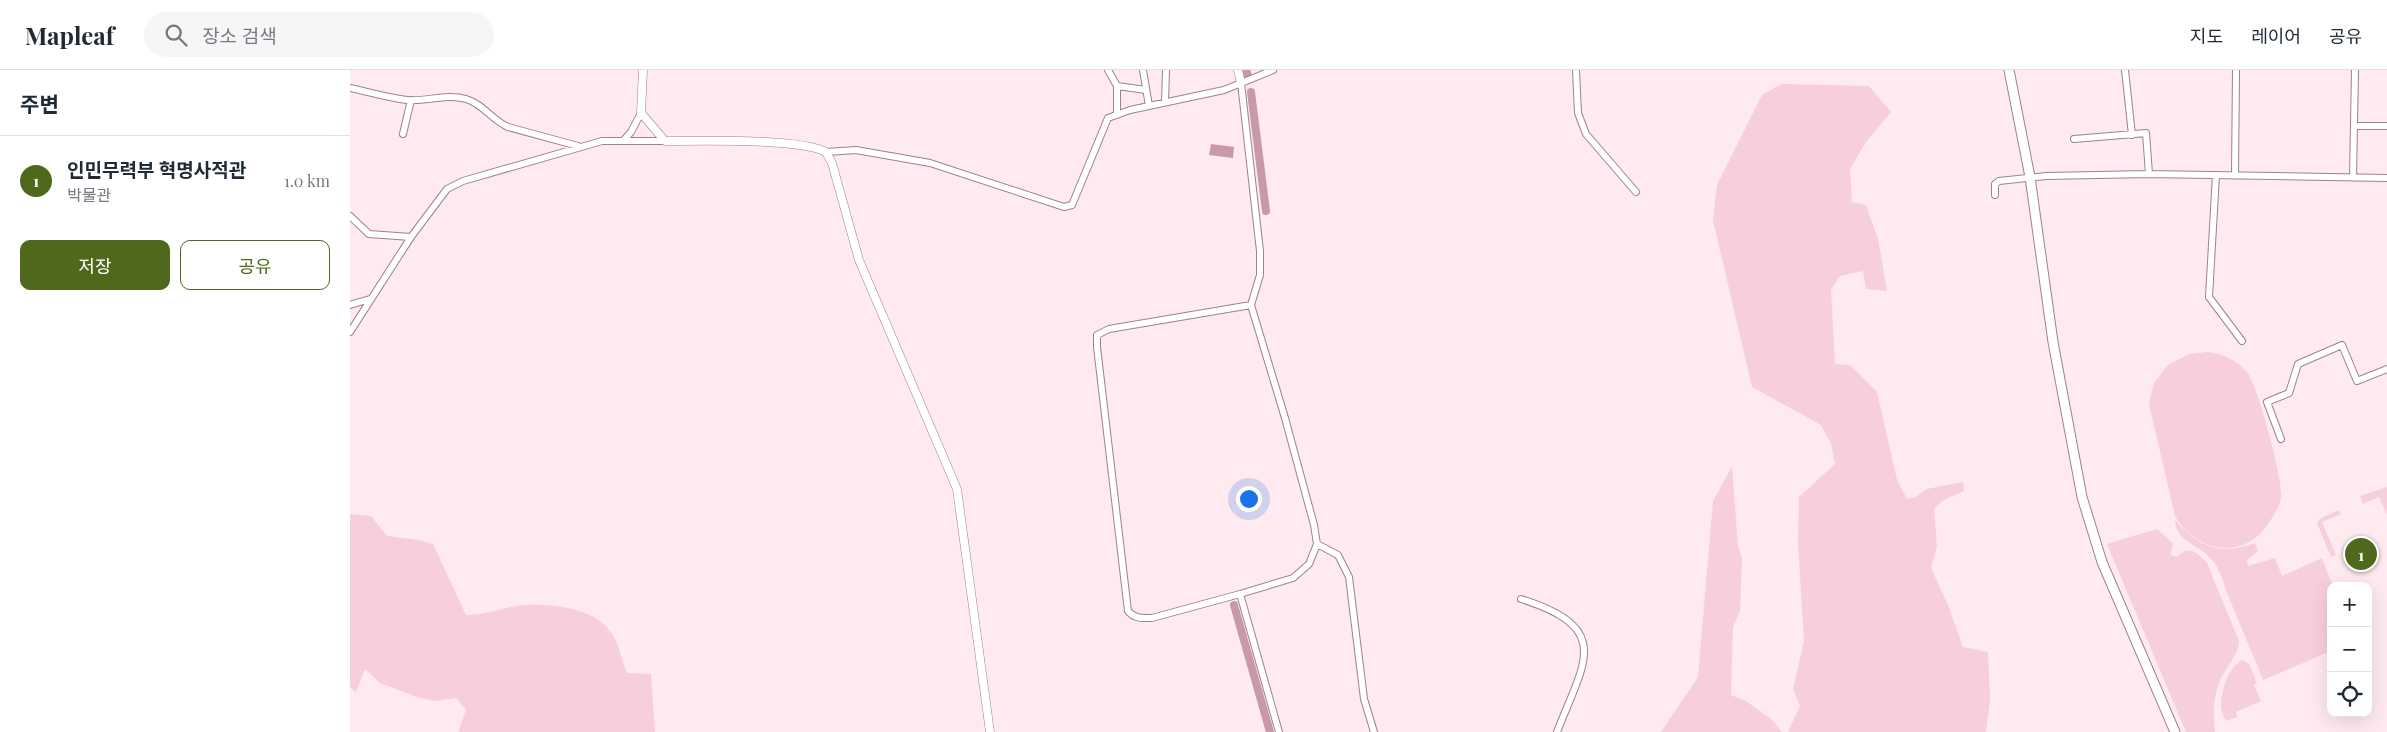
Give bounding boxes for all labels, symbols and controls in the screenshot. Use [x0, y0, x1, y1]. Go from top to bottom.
search box [144, 12, 494, 57]
text: Mapleaf [25, 19, 114, 51]
icon: search [162, 21, 190, 49]
text: 장소 검색 [202, 22, 277, 48]
text: 지도 [2190, 24, 2223, 48]
text: 레이어 [2251, 24, 2301, 48]
text: 공유 [2329, 24, 2362, 48]
text: 주변 [20, 89, 59, 117]
text: 인민무력부 혁명사적관 [67, 156, 246, 182]
text: 1 [33, 170, 39, 191]
text: 1.0 km [284, 170, 330, 191]
text: 박물관 [67, 184, 111, 205]
button: 저장 [20, 240, 170, 290]
button: 공유 [180, 240, 330, 290]
your location [1236, 486, 1262, 512]
pin: 1 [2345, 535, 2377, 573]
map controls [2327, 582, 2372, 717]
button: + [2327, 582, 2372, 627]
button: − [2327, 627, 2372, 672]
button: locate [2327, 672, 2372, 717]

